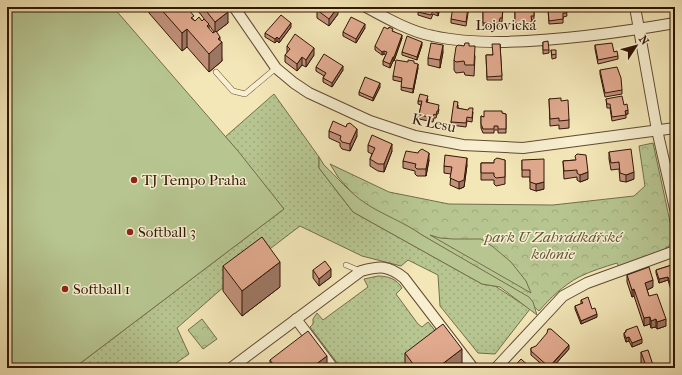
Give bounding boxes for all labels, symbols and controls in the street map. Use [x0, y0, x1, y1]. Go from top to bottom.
street label: Lojovická [476, 16, 537, 34]
north arrow [616, 26, 656, 66]
text: N [636, 33, 652, 48]
street label: K Lesu [410, 110, 458, 137]
place label: TJ Tempo Praha [142, 171, 247, 189]
marker: TJ Tempo Praha [129, 175, 139, 185]
place label: Softball 3 [138, 223, 196, 241]
marker: Softball 3 [125, 227, 135, 237]
park label: park U Zahrádkářské kolonie [483, 228, 623, 263]
place label: Softball 1 [73, 280, 130, 298]
marker: Softball 1 [60, 284, 70, 294]

